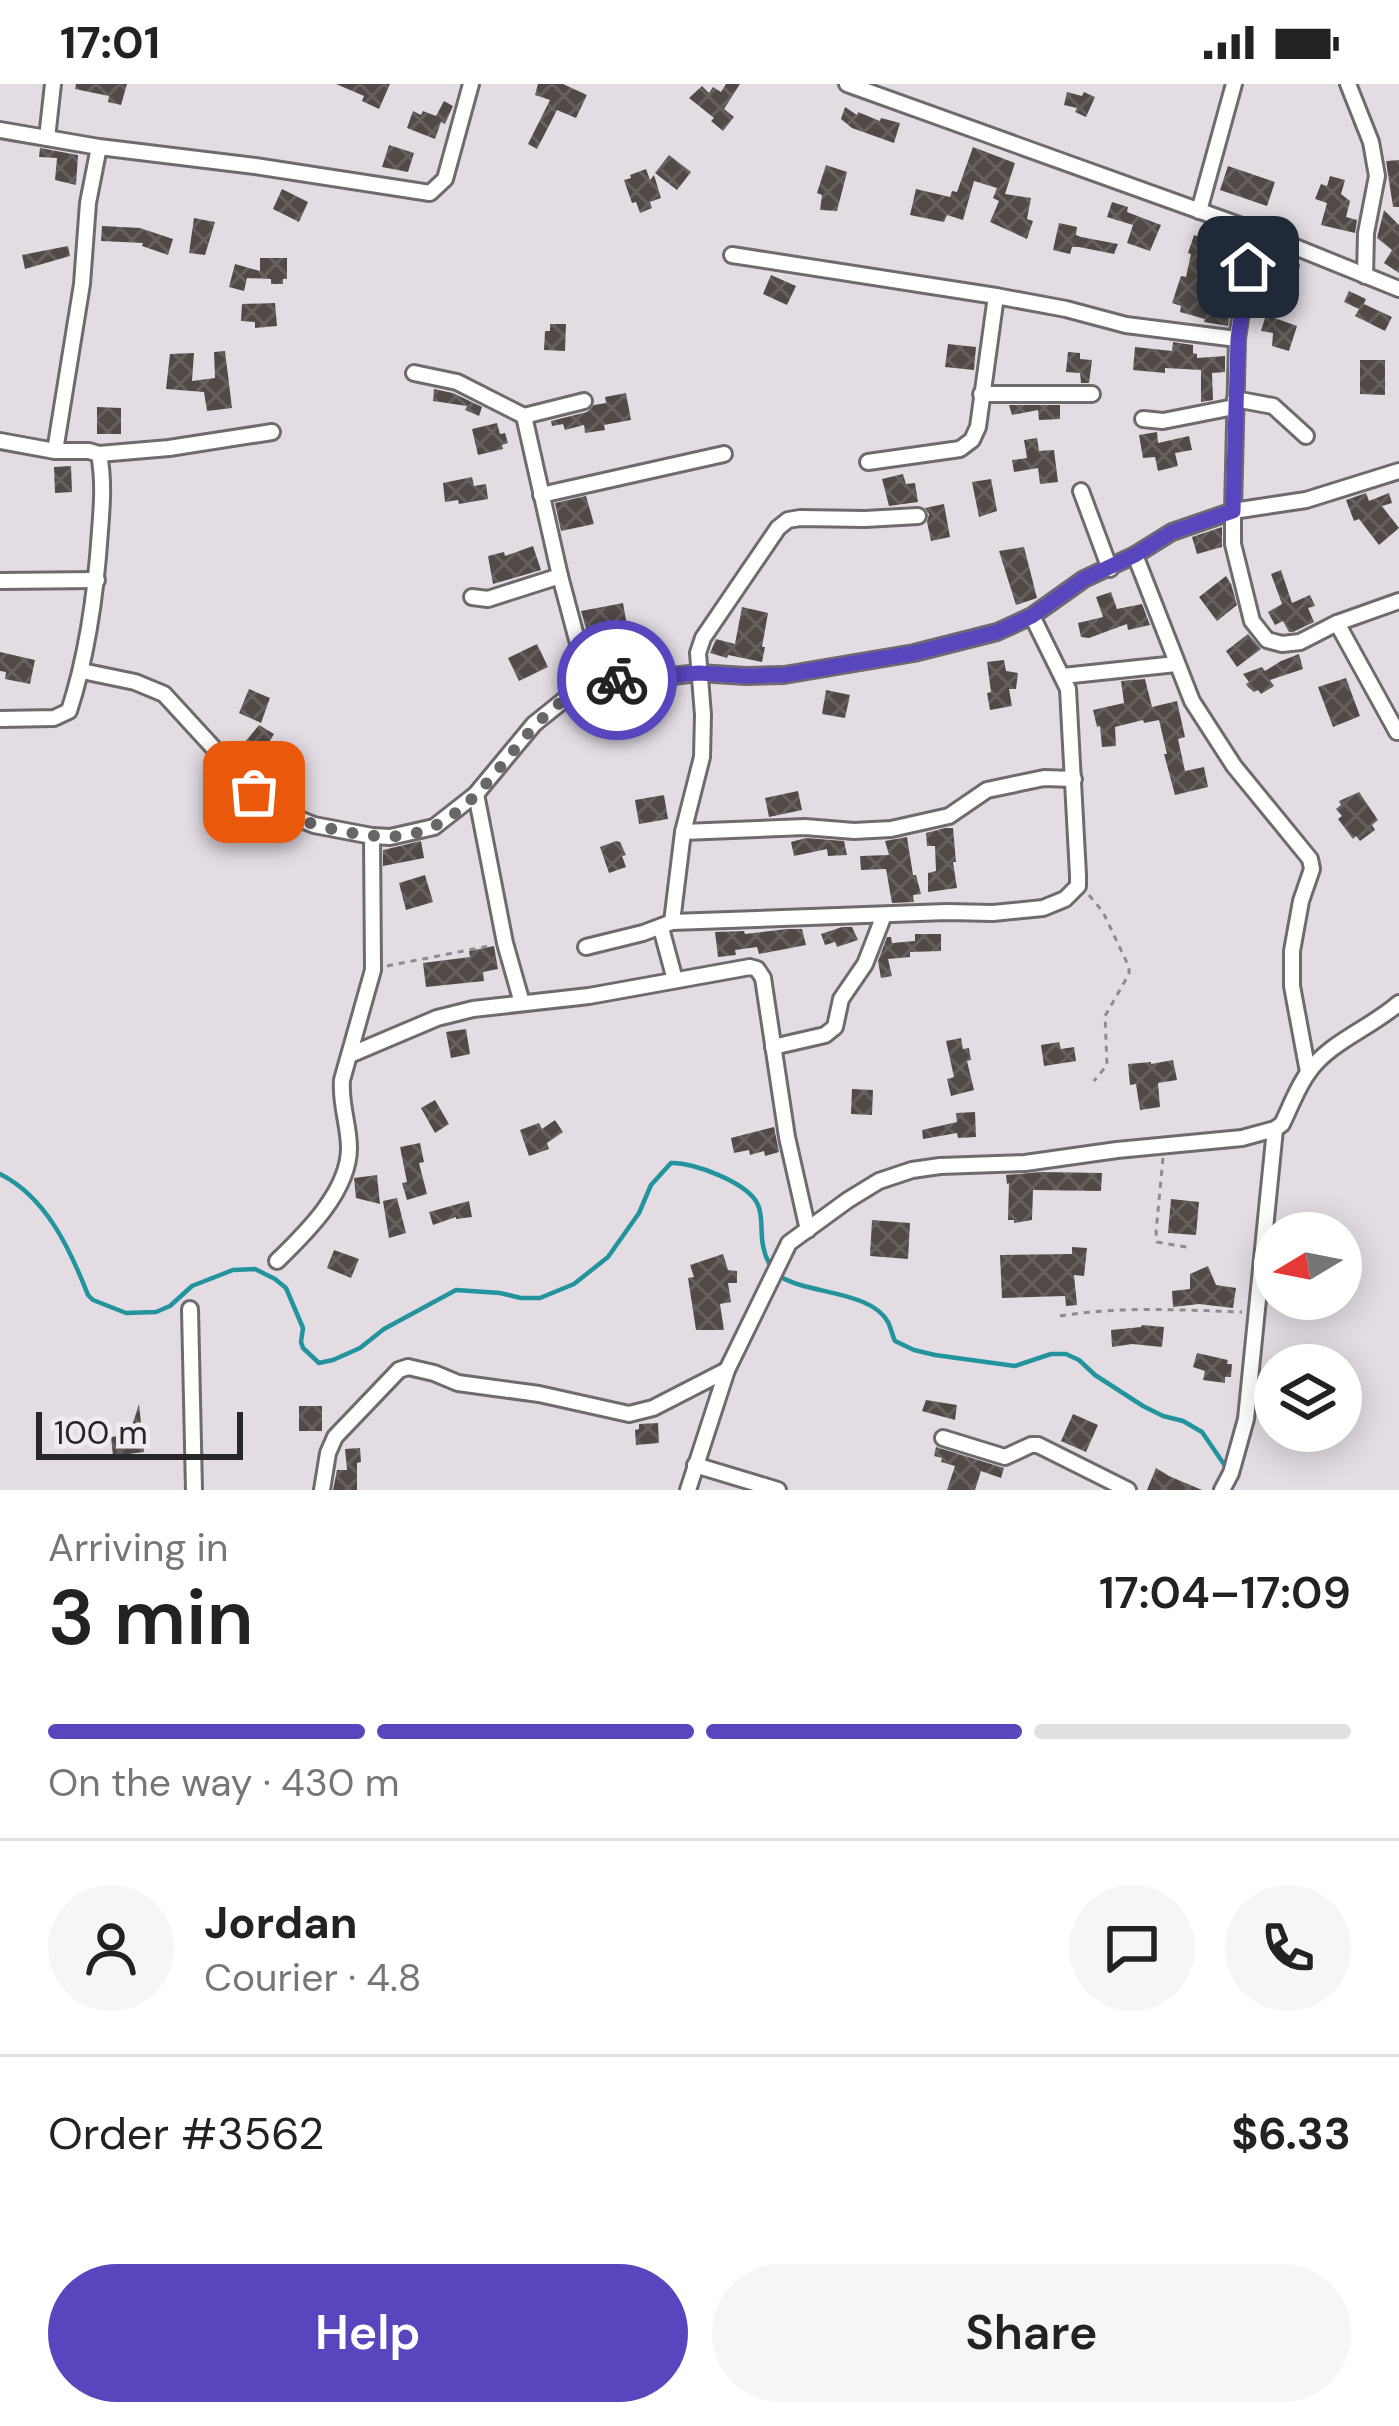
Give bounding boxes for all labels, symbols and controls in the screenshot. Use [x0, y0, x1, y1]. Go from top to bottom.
text: 17:01 [60, 13, 160, 72]
pin [1197, 216, 1299, 318]
icon: home [1215, 234, 1281, 300]
courier [557, 620, 677, 740]
icon: bike [584, 647, 650, 713]
pin [203, 741, 305, 843]
icon: bag [221, 759, 287, 825]
north arrow [1254, 1212, 1362, 1320]
map controls [1254, 1212, 1362, 1452]
button: layers [1254, 1344, 1362, 1452]
scale bar [36, 1406, 243, 1459]
text: 100 m [54, 1411, 148, 1454]
text: Arriving in [48, 1522, 228, 1573]
text: 17:04–17:09 [1099, 1563, 1351, 1622]
text: 3 min [48, 1567, 254, 1668]
text: On the way · 430 m [48, 1757, 400, 1808]
button: person [48, 1885, 174, 2011]
button: chat [1069, 1885, 1195, 2011]
button: phone [1225, 1885, 1351, 2011]
text: Jordan [204, 1893, 357, 1952]
text: Courier · 4.8 [204, 1952, 421, 2003]
text: Order #3562 [48, 2104, 324, 2163]
text: $6.33 [1231, 2104, 1351, 2163]
button: Help [48, 2264, 688, 2402]
button: Share [712, 2264, 1351, 2402]

